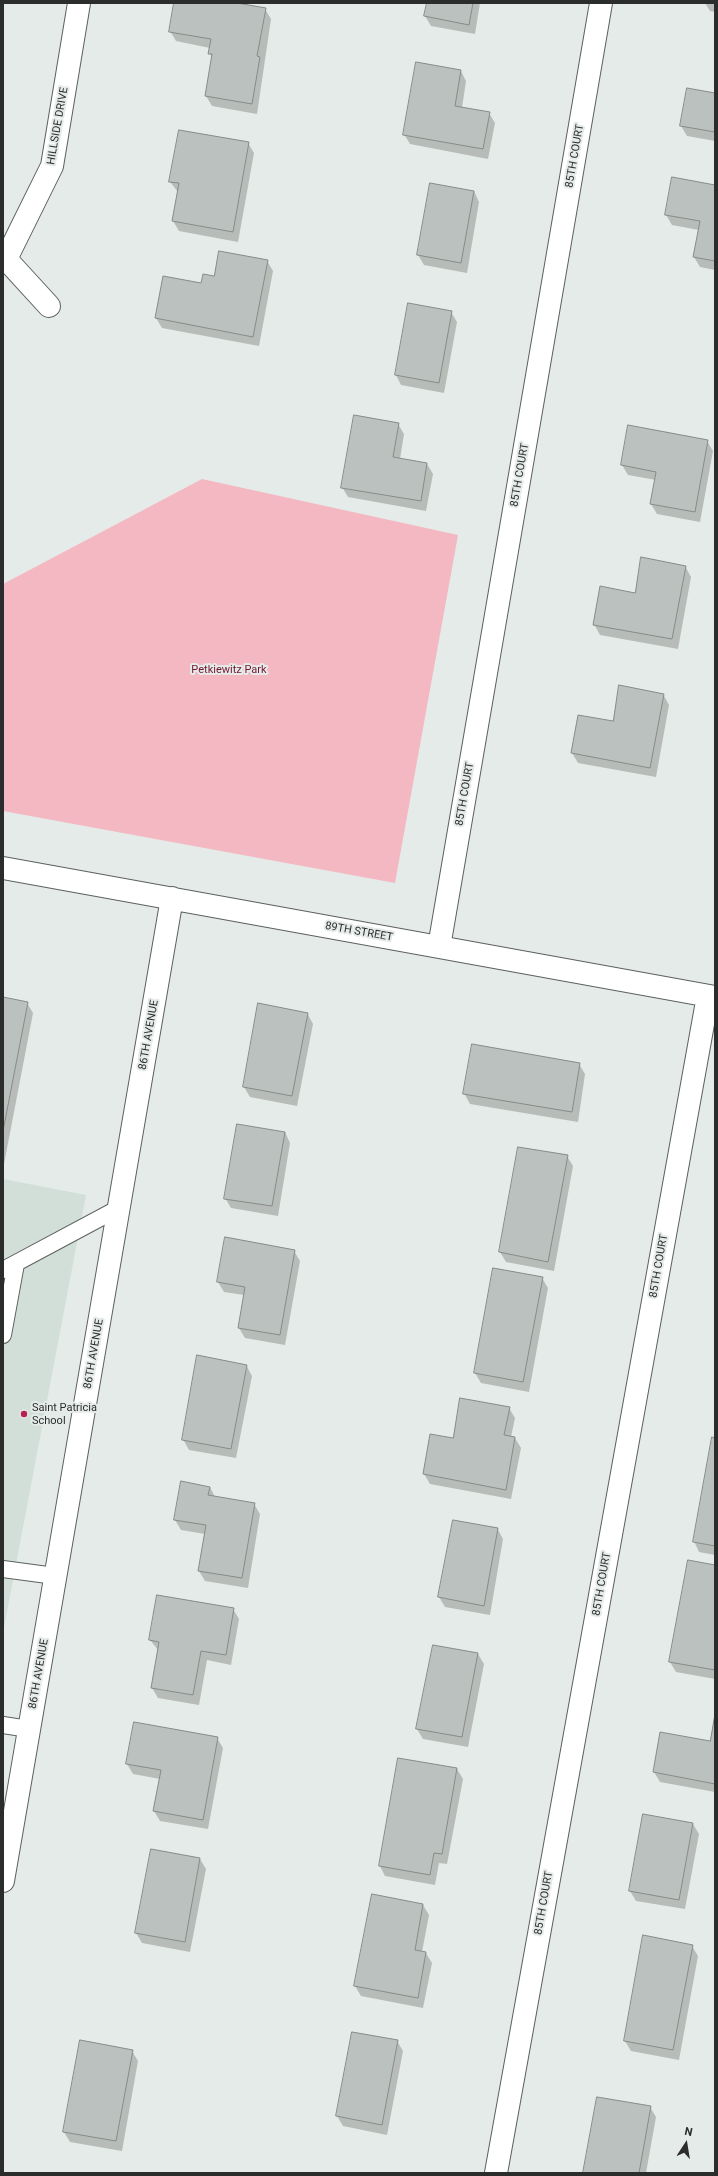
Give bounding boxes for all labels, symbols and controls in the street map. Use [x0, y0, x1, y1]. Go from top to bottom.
street label: HILLSIDE DRIVE [45, 86, 71, 166]
street label: 85TH COURT [563, 123, 587, 189]
street label: 85TH COURT [508, 442, 532, 508]
park label: Petkiewitz Park [191, 663, 267, 677]
street label: 85TH COURT [453, 761, 477, 827]
street label: 89TH STREET [324, 920, 394, 944]
street label: 86TH AVENUE [136, 999, 162, 1071]
street label: 85TH COURT [647, 1233, 671, 1299]
street label: 86TH AVENUE [81, 1318, 107, 1390]
place label: Saint Patricia School [32, 1401, 97, 1427]
marker: Saint Patricia School [19, 1409, 29, 1419]
street label: 85TH COURT [590, 1551, 614, 1617]
street label: 86TH AVENUE [26, 1638, 52, 1710]
street label: 85TH COURT [532, 1870, 556, 1936]
north arrow [666, 2124, 706, 2164]
text: N [683, 2125, 694, 2139]

